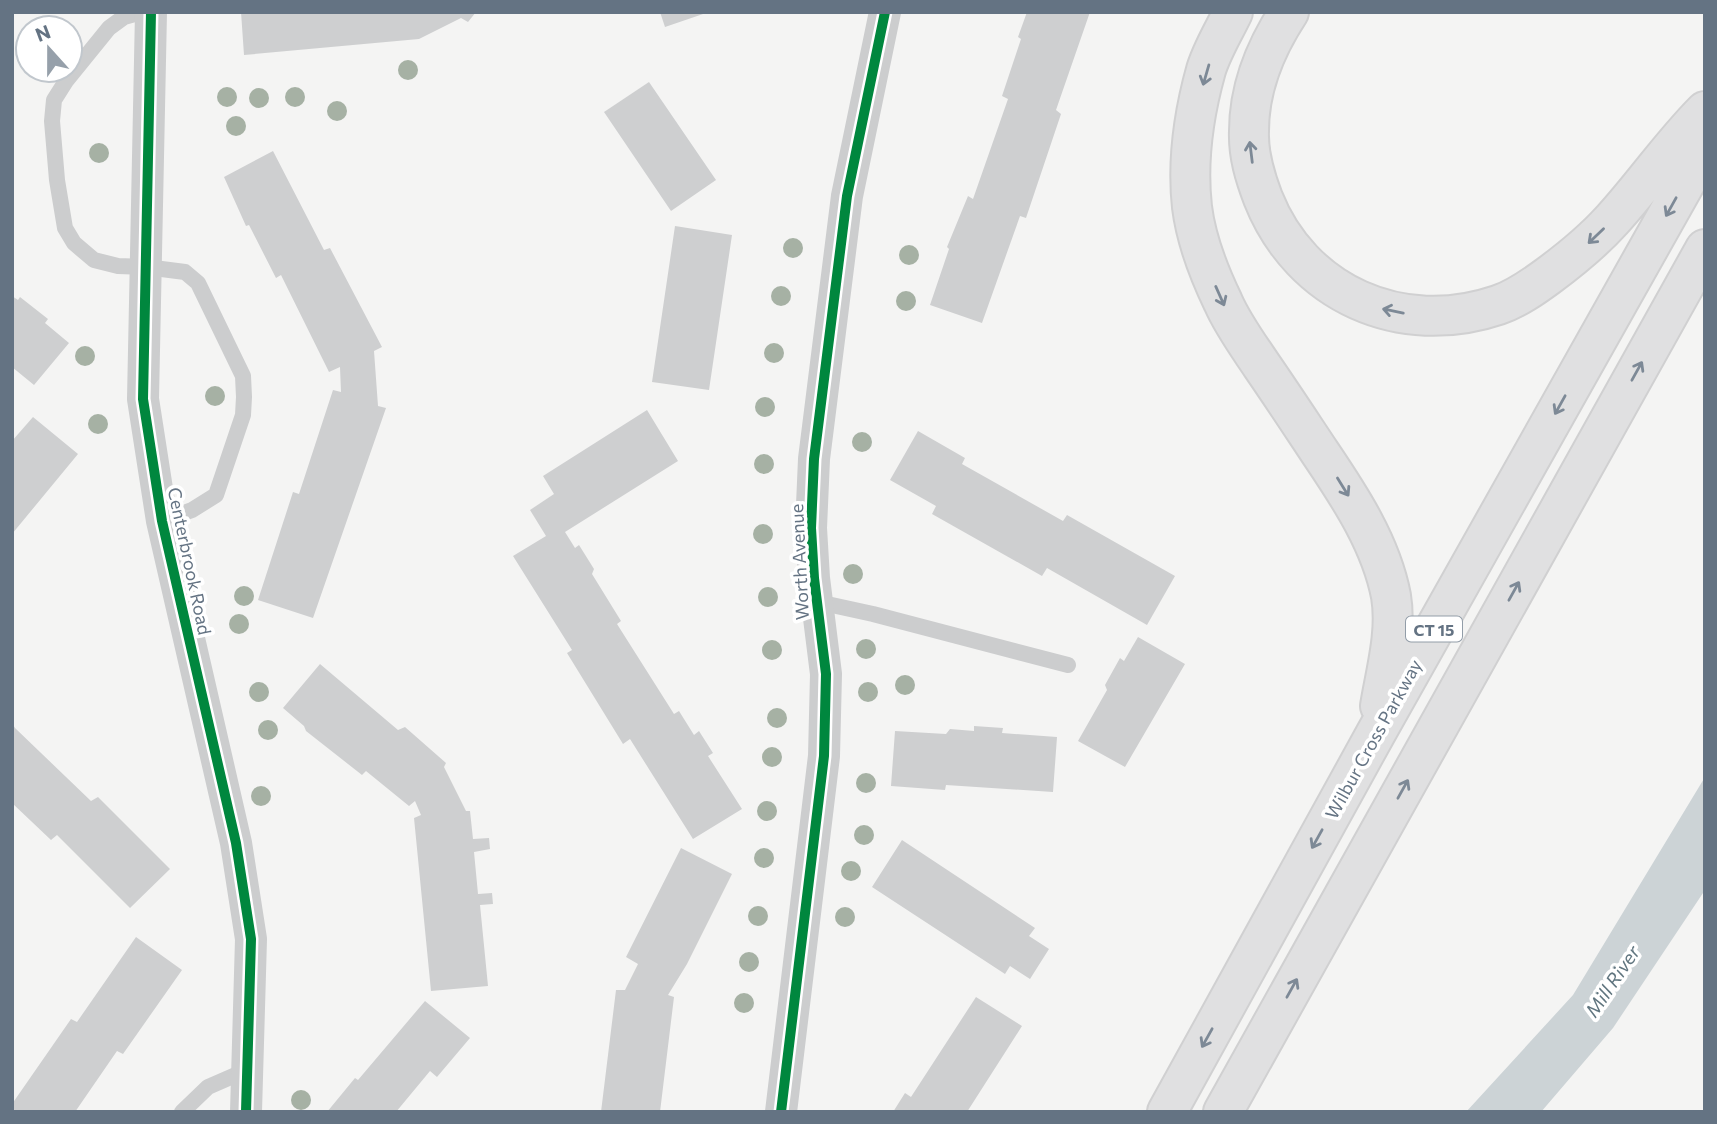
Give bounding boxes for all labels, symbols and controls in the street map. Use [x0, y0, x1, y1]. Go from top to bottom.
north arrow [14, 14, 84, 84]
text: N [32, 19, 54, 46]
one-way arrow [1199, 63, 1212, 85]
one-way arrow [1244, 141, 1257, 164]
one-way arrow [1664, 196, 1677, 217]
one-way arrow [1587, 227, 1604, 244]
one-way arrow [1214, 285, 1227, 306]
one-way arrow [1382, 304, 1405, 318]
one-way arrow [1630, 361, 1644, 381]
one-way arrow [1553, 395, 1567, 415]
one-way arrow [1336, 477, 1350, 497]
street label: Centerbrook Road [164, 485, 216, 637]
street label: Worth Avenue [785, 503, 813, 621]
one-way arrow [1507, 581, 1521, 601]
road number: CT 15 [1406, 616, 1462, 642]
street label: Wilbur Cross Parkway [1320, 655, 1426, 823]
one-way arrow [1396, 780, 1410, 800]
one-way arrow [1310, 829, 1324, 849]
water label: Mill River [1580, 940, 1645, 1021]
one-way arrow [1286, 978, 1299, 999]
one-way arrow [1200, 1028, 1214, 1048]

